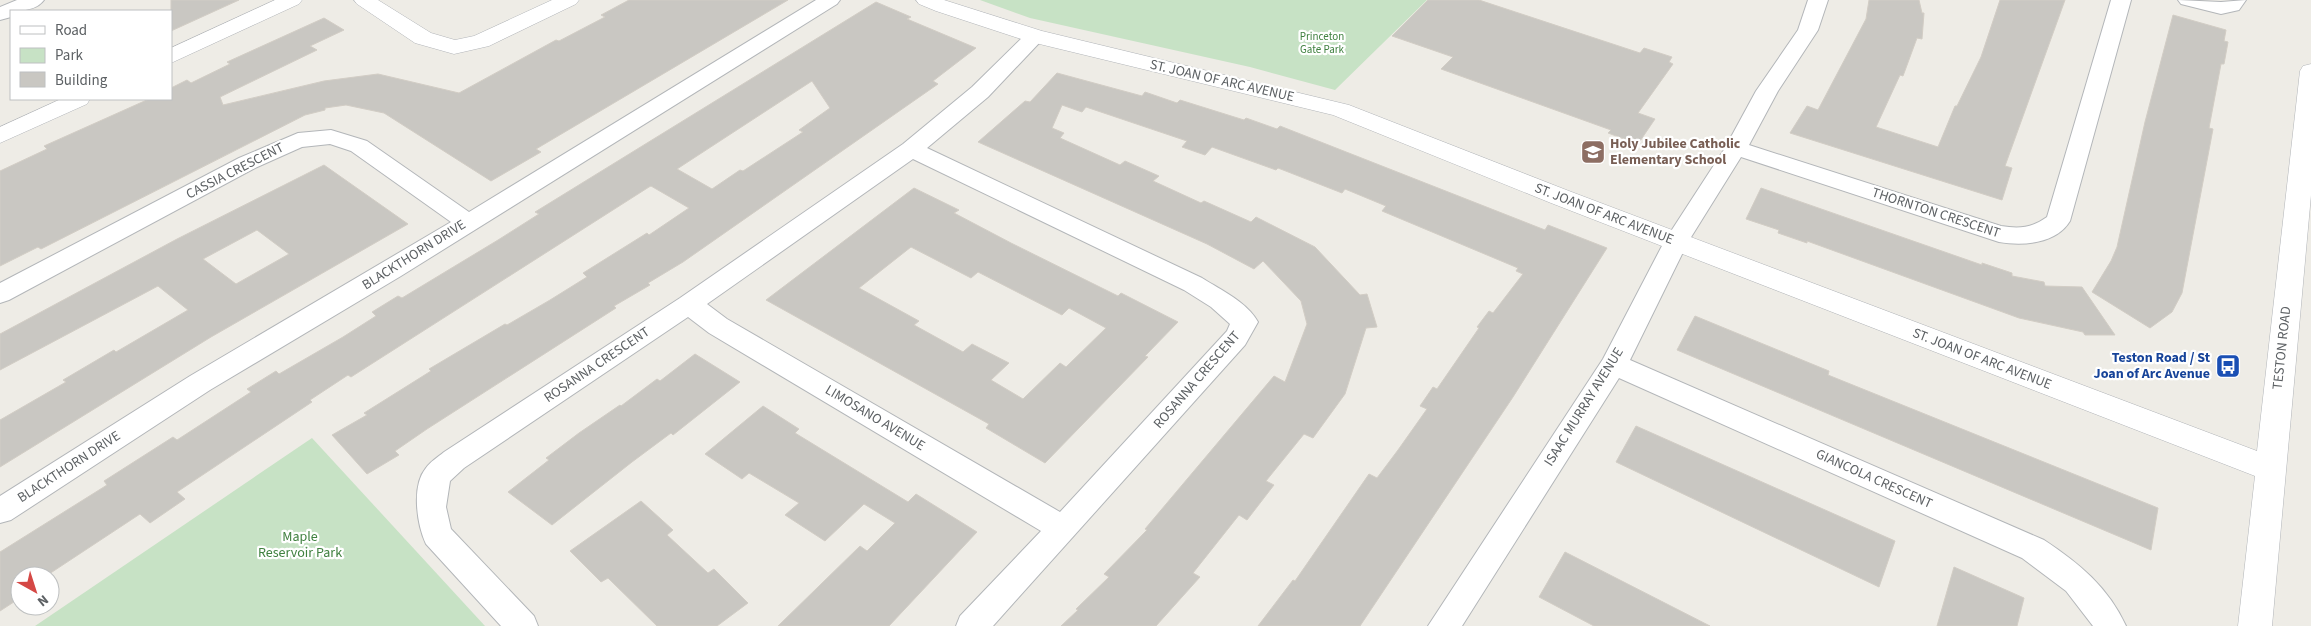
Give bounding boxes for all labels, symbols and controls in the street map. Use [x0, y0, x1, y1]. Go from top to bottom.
legend [10, 10, 172, 100]
text: Road [55, 20, 87, 41]
park label: Princeton Gate Park [1300, 29, 1345, 57]
text: Park [55, 45, 84, 66]
street label: ST. JOAN OF ARC AVENUE [1148, 55, 1296, 107]
text: Building [55, 70, 108, 91]
place label: Holy Jubilee Catholic Elementary School [1610, 134, 1741, 170]
street label: CASSIA CRESCENT [183, 138, 288, 204]
school or university icon: Holy Jubilee Catholic Elementary School [1580, 139, 1606, 165]
street label: ST. JOAN OF ARC AVENUE [1531, 178, 1677, 250]
street label: THORNTON CRESCENT [1869, 183, 2003, 243]
street label: BLACKTHORN DRIVE [358, 215, 470, 295]
street label: TESTON ROAD [2268, 305, 2296, 391]
street label: ROSANNA CRESCENT [540, 322, 654, 408]
street label: ST. JOAN OF ARC AVENUE [1909, 323, 2055, 395]
street label: ROSANNA CRESCENT [1149, 326, 1245, 433]
street label: ISAAC MURRAY AVENUE [1539, 344, 1629, 470]
place label: Teston Road / St Joan of Arc Avenue [2094, 348, 2211, 384]
bus stop icon: Teston Road / St Joan of Arc Avenue [2215, 353, 2241, 379]
street label: LIMOSANO AVENUE [821, 380, 929, 456]
street label: BLACKTHORN DRIVE [14, 426, 124, 508]
street label: GIANCOLA CRESCENT [1812, 444, 1936, 514]
park label: Maple Reservoir Park [258, 527, 342, 563]
north arrow [10, 566, 60, 616]
text: N [33, 590, 52, 611]

